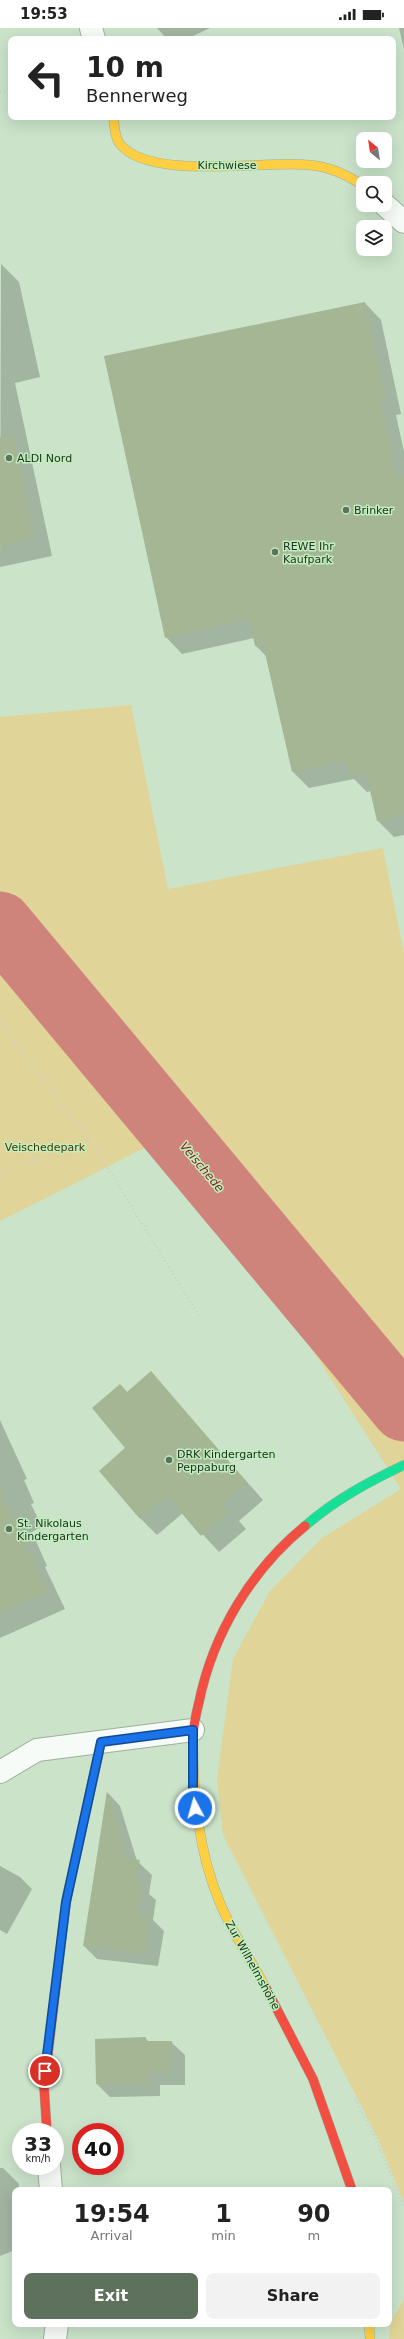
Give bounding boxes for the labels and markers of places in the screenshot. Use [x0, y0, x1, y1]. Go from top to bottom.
place label: ALDI Nord [17, 452, 72, 465]
marker: ALDI Nord [4, 453, 14, 463]
place label: Brinker [354, 504, 394, 517]
marker: Brinker [341, 505, 351, 515]
place label: REWE Ihr Kaufpark [283, 540, 334, 566]
marker: REWE Ihr Kaufpark [270, 547, 280, 557]
place label: DRK Kindergarten Peppaburg [177, 1448, 275, 1474]
marker: DRK Kindergarten Peppaburg [164, 1455, 174, 1465]
place label: St. Nikolaus Kindergarten [17, 1517, 89, 1543]
marker: St. Nikolaus Kindergarten [4, 1524, 14, 1534]
pin [28, 2054, 62, 2088]

